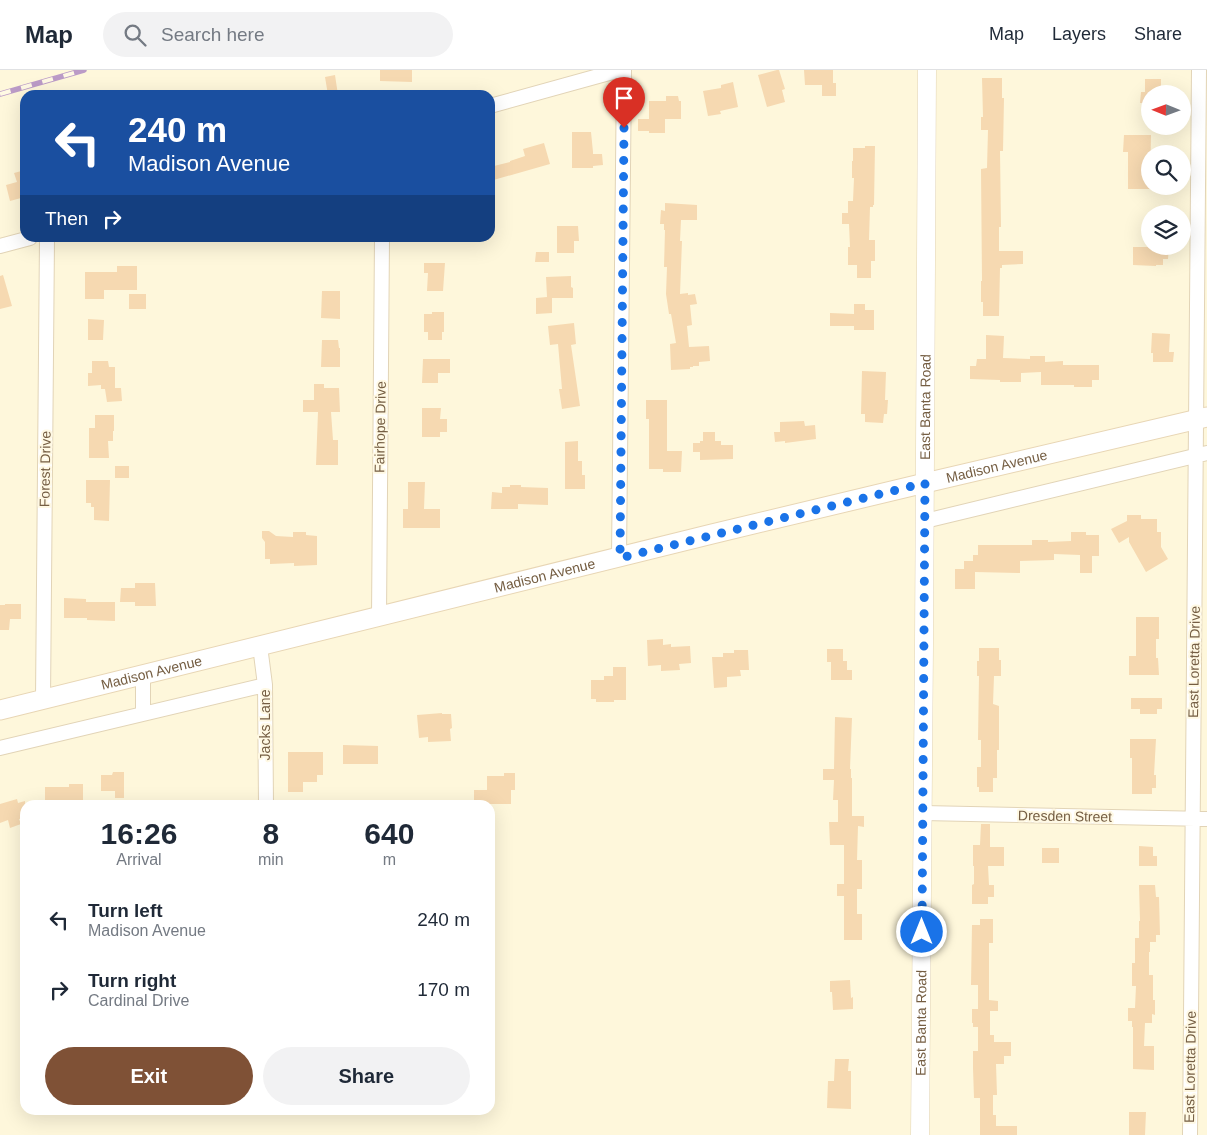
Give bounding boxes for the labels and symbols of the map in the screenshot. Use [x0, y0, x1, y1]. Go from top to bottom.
pin [603, 77, 645, 128]
north arrow [1141, 85, 1191, 135]
street label: East Banta Road [917, 354, 934, 460]
street label: Fairhope Drive [371, 381, 389, 473]
street label: Forest Drive [36, 431, 54, 507]
street label: Madison Avenue [944, 447, 1049, 486]
street label: Madison Avenue [493, 555, 597, 596]
street label: East Loretta Drive [1185, 606, 1203, 718]
street label: Madison Avenue [99, 652, 204, 693]
street label: Jacks Lane [257, 689, 273, 760]
street label: Dresden Street [1018, 807, 1112, 825]
position arrow [895, 905, 947, 957]
street label: East Banta Road [912, 970, 929, 1076]
street label: East Loretta Drive [1181, 1011, 1199, 1123]

